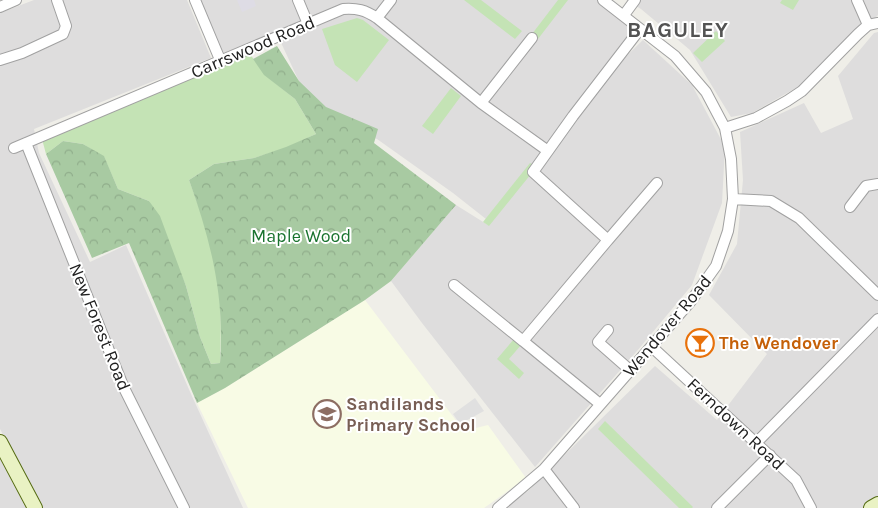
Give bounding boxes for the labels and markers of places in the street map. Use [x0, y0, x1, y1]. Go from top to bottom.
bar icon: The Wendover [685, 328, 715, 358]
place label: The Wendover [719, 332, 838, 354]
place label: Sandilands Primary School [346, 393, 476, 436]
school or university icon: Sandilands Primary School [312, 399, 342, 429]

